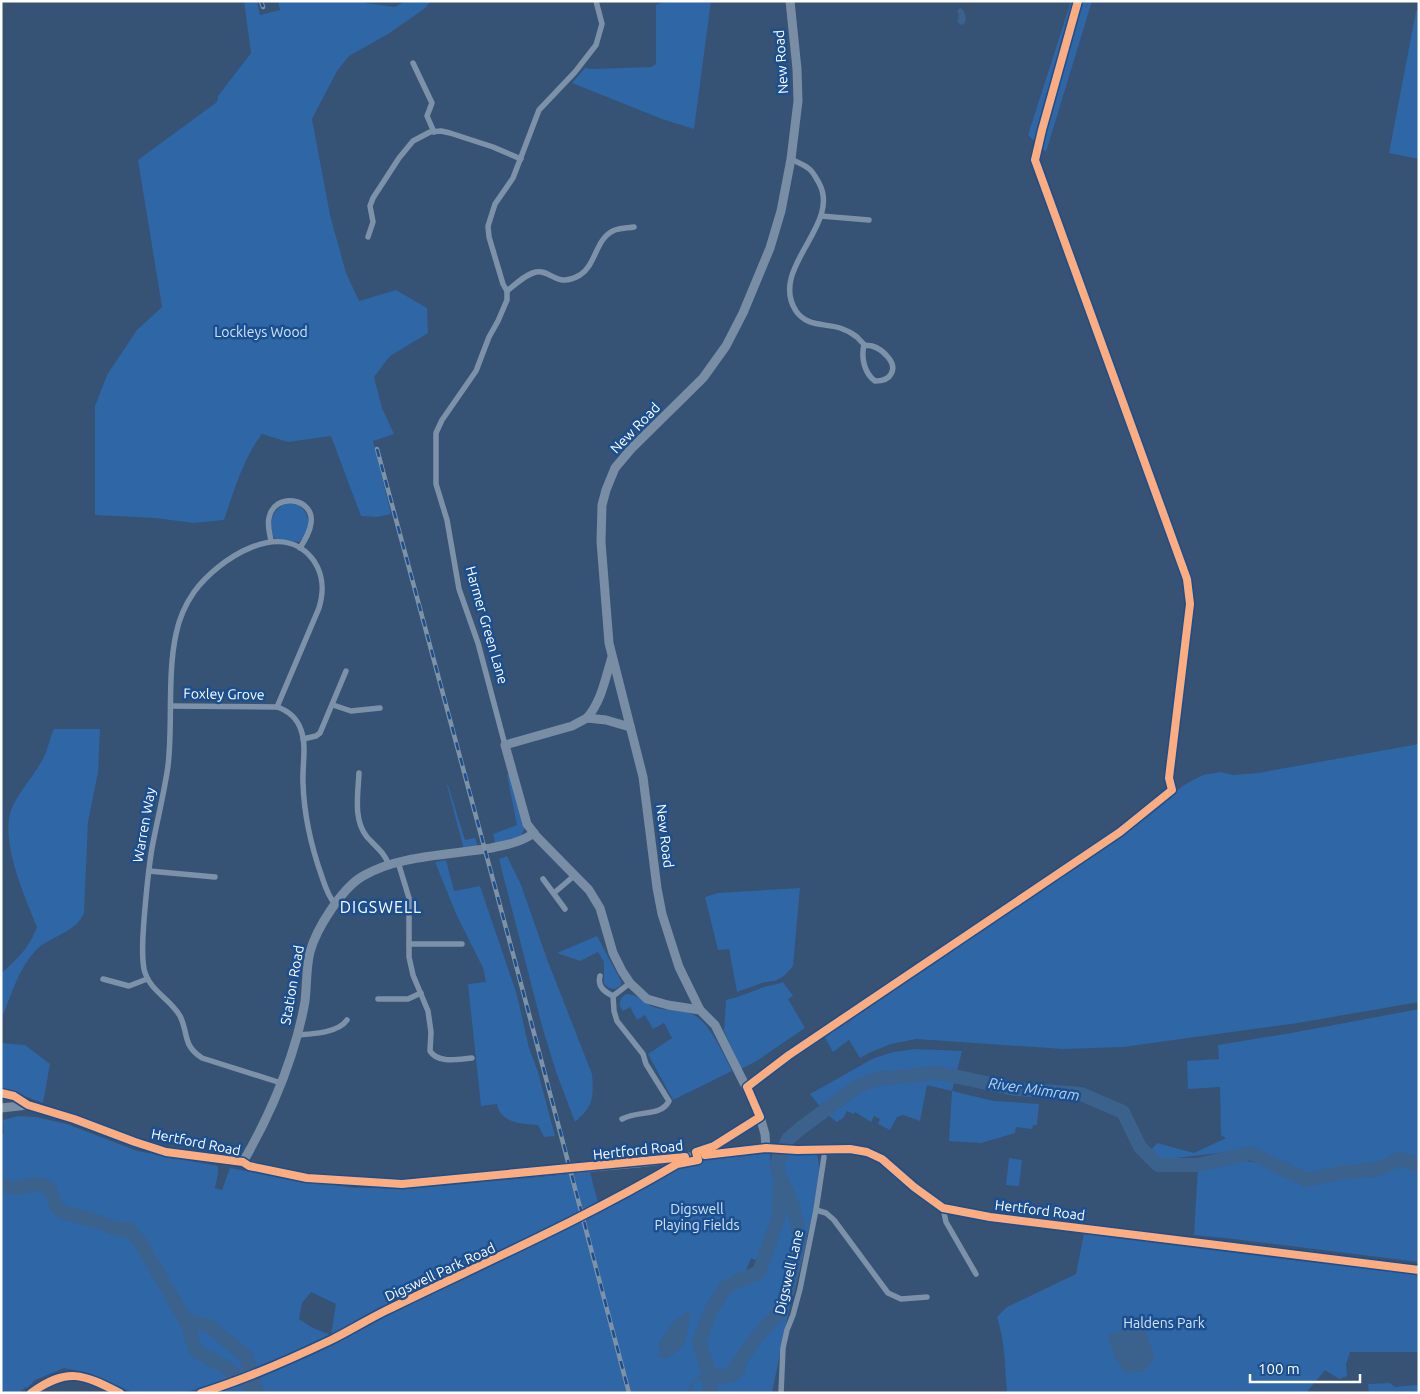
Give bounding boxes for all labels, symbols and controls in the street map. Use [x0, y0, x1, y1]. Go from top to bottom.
street label: New Road [771, 29, 791, 95]
park label: Lockleys Wood [214, 324, 308, 340]
street label: New Road [607, 399, 663, 457]
street label: Harmer Green Lane [463, 564, 511, 686]
street label: Foxley Grove [183, 685, 265, 703]
street label: Warren Way [130, 786, 159, 864]
street label: New Road [653, 803, 677, 869]
district label: DIGSWELL [340, 898, 422, 916]
street label: Station Road [277, 944, 307, 1026]
water label: River Mimram [987, 1074, 1081, 1104]
street label: Hertford Road [150, 1125, 242, 1159]
street label: Hertford Road [592, 1137, 684, 1163]
street label: Hertford Road [994, 1197, 1086, 1223]
park label: Digswell Playing Fields [654, 1201, 740, 1233]
street label: Digswell Lane [771, 1228, 807, 1316]
street label: Digswell Park Road [382, 1239, 498, 1305]
park label: Haldens Park [1123, 1315, 1205, 1331]
scale bar [1250, 1352, 1360, 1384]
text: 100 m [1258, 1360, 1300, 1377]

